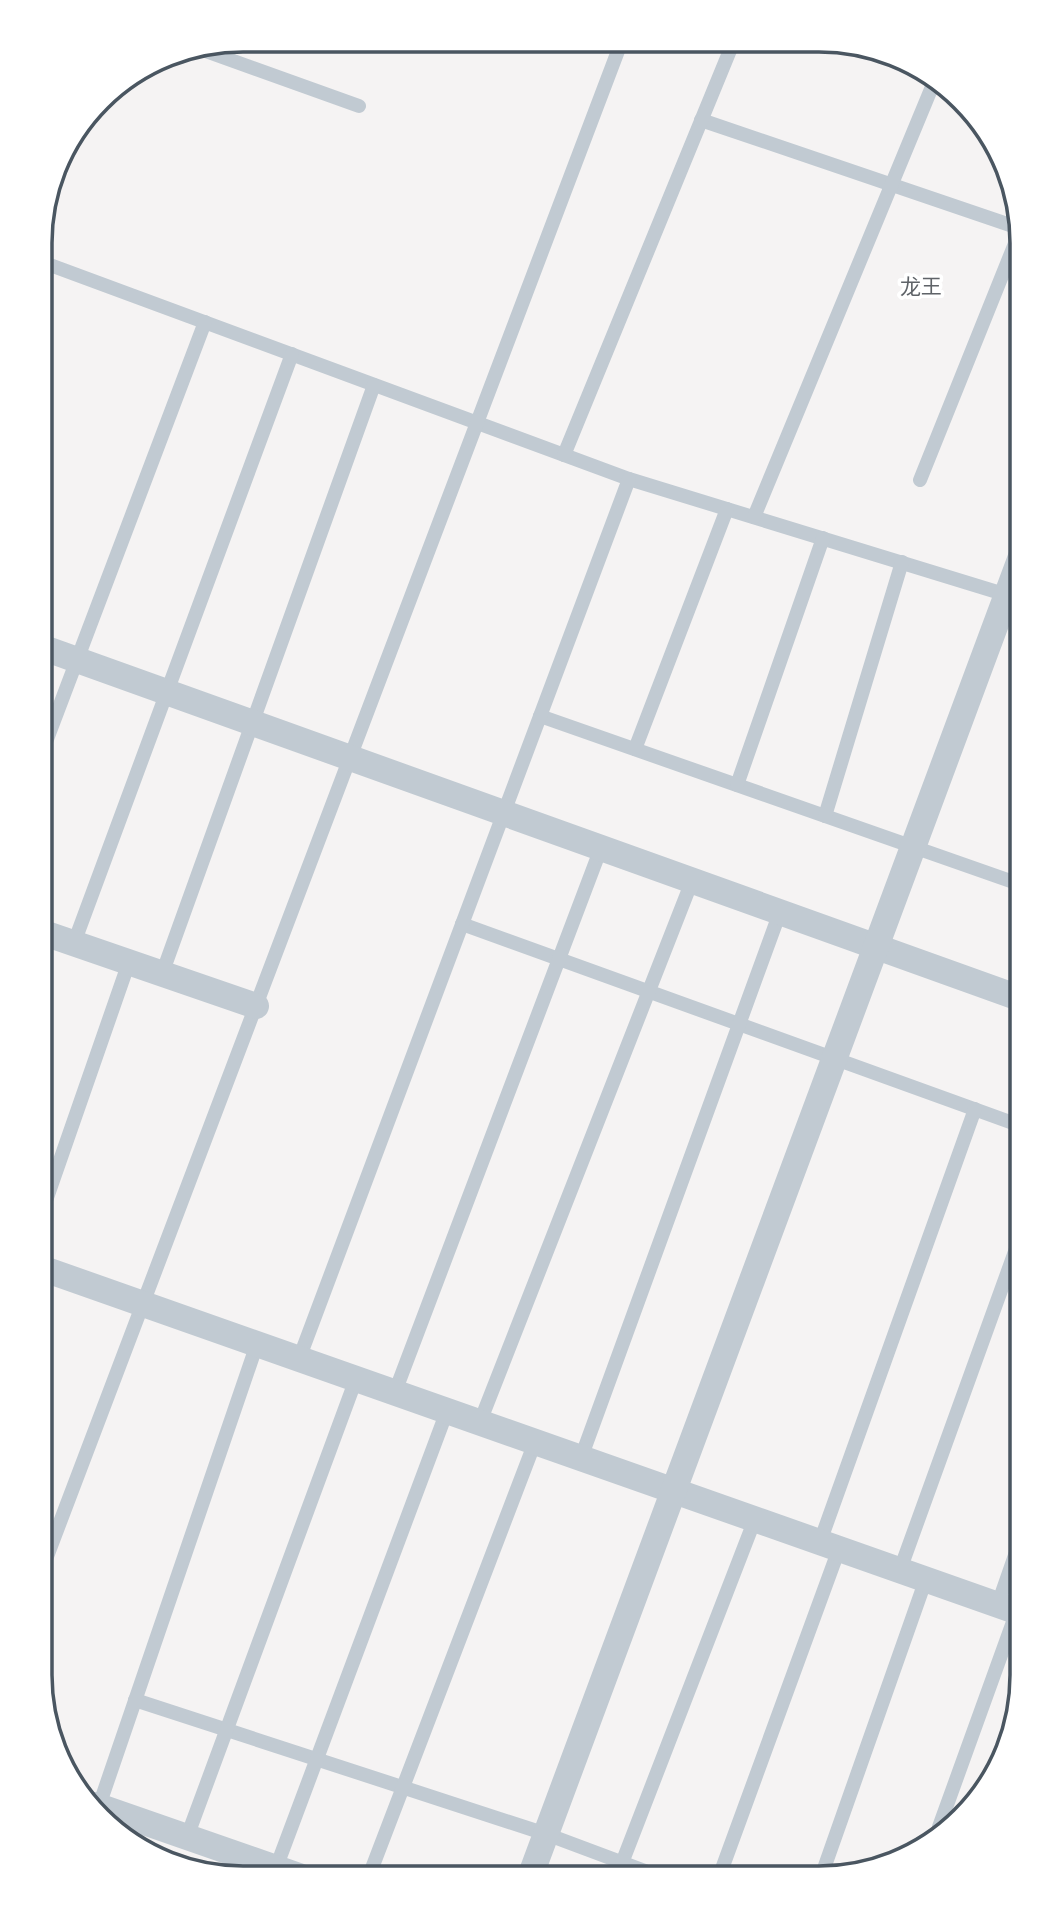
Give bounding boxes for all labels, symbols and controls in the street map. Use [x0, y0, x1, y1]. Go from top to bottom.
district label: 龙王 [900, 275, 942, 299]

